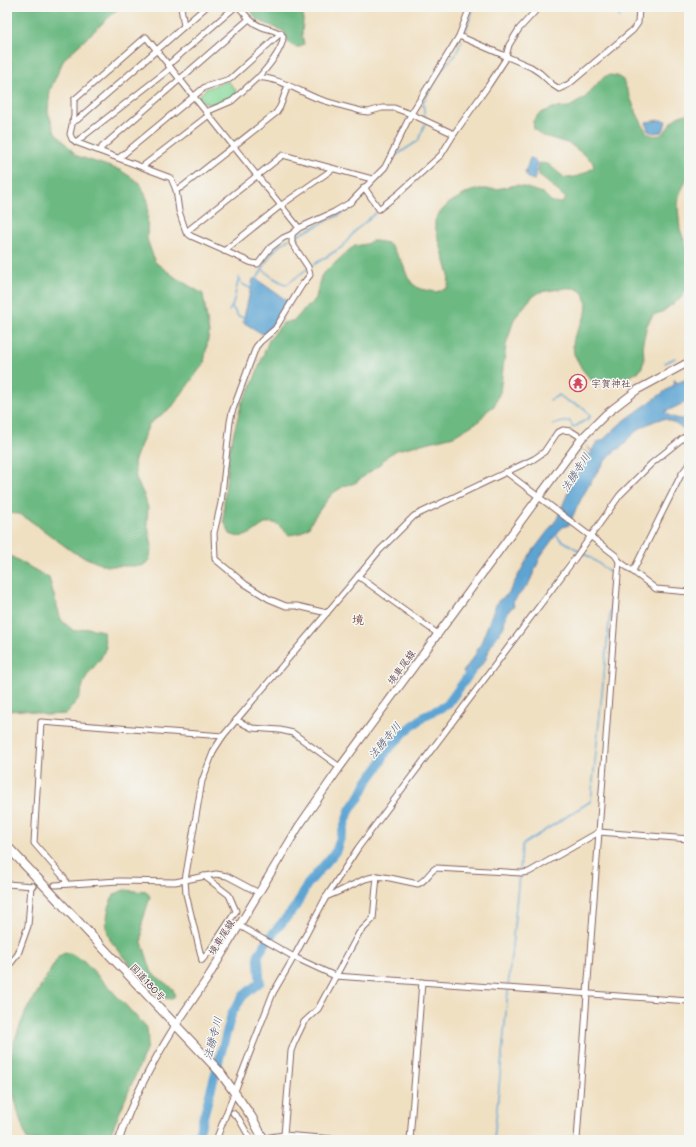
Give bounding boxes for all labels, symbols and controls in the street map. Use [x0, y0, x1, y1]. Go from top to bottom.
temple icon: 宇賀神社 [568, 373, 588, 393]
place label: 宇賀神社 [591, 376, 631, 390]
water label: 法勝寺川 [557, 449, 593, 495]
district label: 境 [352, 611, 364, 627]
street label: 境車尾線 [384, 647, 418, 687]
water label: 法勝寺川 [364, 718, 404, 762]
street label: 境車尾線 [204, 916, 238, 958]
street label: 国道180号 [127, 960, 169, 1004]
water label: 法勝寺川 [199, 1015, 225, 1061]

